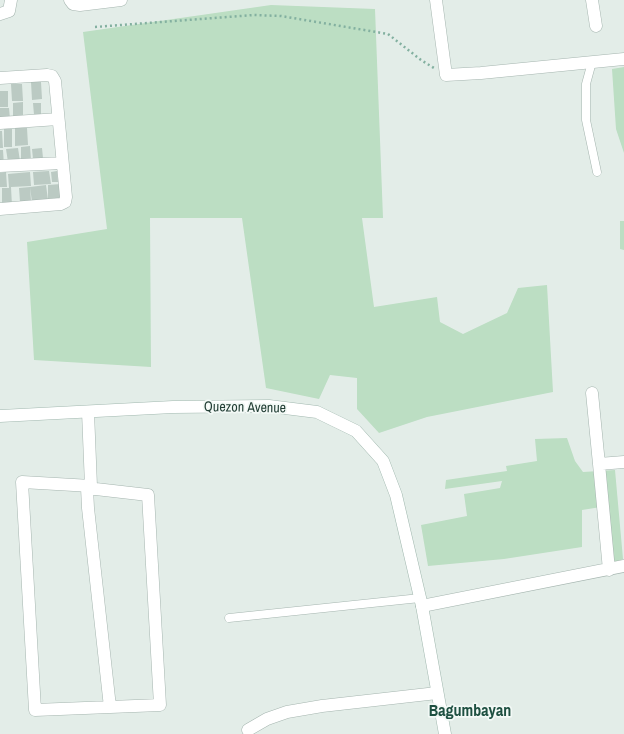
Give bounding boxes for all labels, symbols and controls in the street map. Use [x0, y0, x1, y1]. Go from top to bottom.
street label: Quezon Avenue [204, 399, 286, 417]
district label: Bagumbayan [429, 702, 511, 722]

